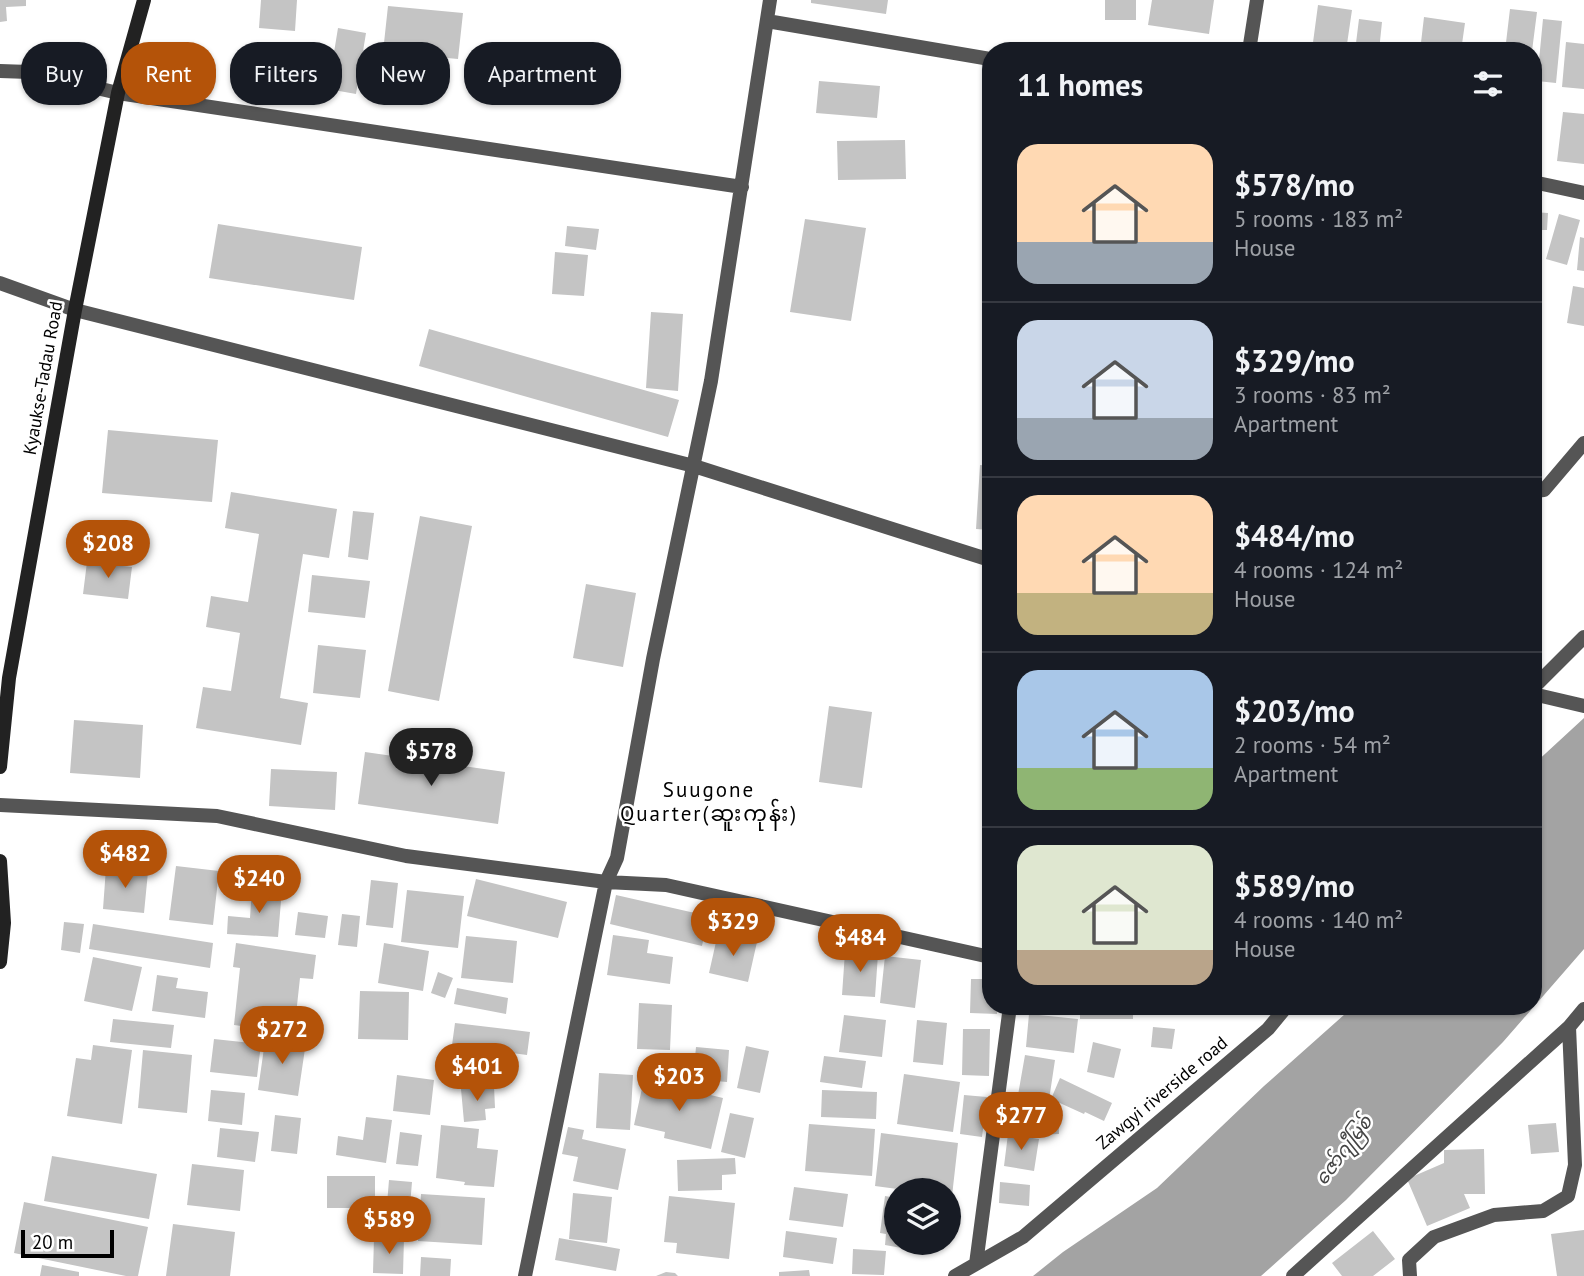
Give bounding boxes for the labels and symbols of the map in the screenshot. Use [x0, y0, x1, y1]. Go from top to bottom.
street label: Kyaukse-Tadau Road [18, 299, 67, 457]
pin: $208 [67, 520, 149, 580]
pin: $578 [390, 728, 472, 788]
district label: Suugone Quarter(ဆူးကုန်း) [620, 776, 798, 831]
pin: $482 [84, 830, 166, 890]
pin: $240 [218, 856, 300, 915]
pin: $329 [692, 898, 774, 958]
pin: $484 [819, 914, 901, 974]
pin: $272 [241, 1006, 323, 1066]
street label: Zawgyi riverside road [1091, 1031, 1232, 1154]
pin: $401 [436, 1044, 518, 1103]
pin: $203 [638, 1054, 720, 1113]
pin: $277 [980, 1092, 1062, 1152]
water label: ဇော်ဂျီမြစ် [1308, 1109, 1381, 1192]
pin: $589 [348, 1196, 430, 1256]
scale bar [21, 1227, 114, 1259]

